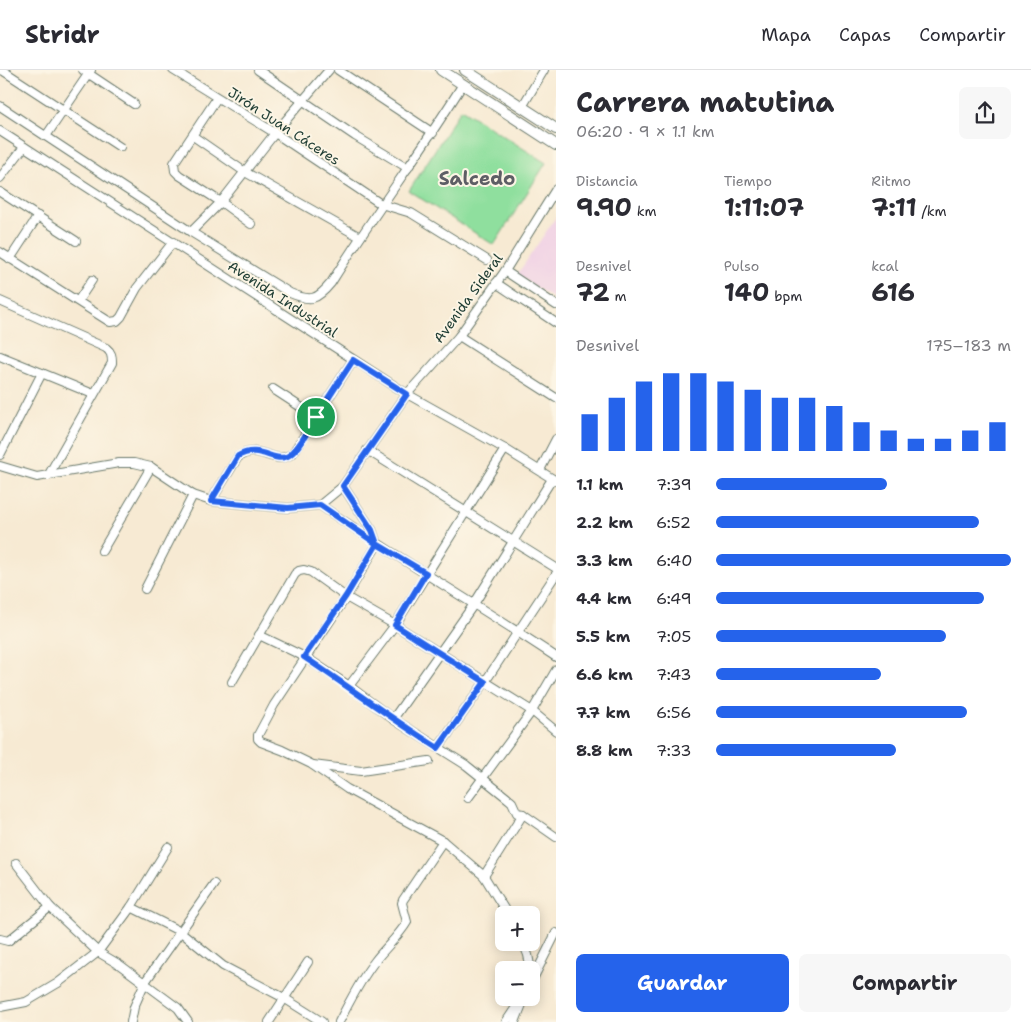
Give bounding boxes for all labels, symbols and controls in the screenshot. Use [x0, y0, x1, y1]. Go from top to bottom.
text: Stridr [25, 19, 100, 51]
text: Mapa [761, 23, 811, 47]
text: Capas [839, 23, 891, 47]
text: Compartir [919, 23, 1006, 47]
street label: Jirón Juan Cáceres [225, 83, 343, 169]
text: Carrera matutina [576, 83, 834, 121]
button: share [959, 87, 1011, 139]
text: 06:20 · 9 × 1.1 km [576, 121, 715, 142]
district label: Salcedo [439, 166, 515, 191]
text: Distancia [576, 172, 638, 190]
text: Tiempo [724, 172, 772, 190]
text: Ritmo [871, 172, 911, 190]
text: 9.90 [576, 190, 632, 224]
text: 1:11:07 [724, 190, 804, 224]
text: 7:11 [871, 190, 917, 224]
text: km [632, 202, 657, 220]
text: /km [917, 202, 947, 220]
street label: Avenida Sideral [430, 249, 507, 346]
street label: Avenida Industrial [225, 257, 342, 342]
text: Desnivel [576, 257, 631, 275]
text: Pulso [724, 257, 759, 275]
text: kcal [871, 257, 899, 275]
text: 72 [576, 275, 610, 309]
text: 140 [724, 275, 769, 309]
text: 616 [871, 275, 915, 309]
text: m [610, 287, 627, 305]
text: bpm [769, 287, 802, 305]
text: Desnivel [576, 335, 639, 356]
text: 175–183 m [926, 335, 1011, 356]
pin [295, 396, 337, 438]
icon: arrive [302, 403, 330, 431]
text: 1.1 km [576, 474, 623, 495]
text: 7:39 [656, 474, 692, 495]
text: 2.2 km [576, 512, 633, 533]
text: 6:52 [656, 512, 691, 533]
text: 3.3 km [576, 550, 633, 571]
text: 6:40 [656, 550, 692, 571]
text: 4.4 km [576, 588, 632, 609]
text: 6:49 [656, 588, 692, 609]
text: 5.5 km [576, 626, 630, 647]
text: 7:05 [656, 626, 691, 647]
text: 6.6 km [576, 664, 633, 685]
text: 7:43 [656, 664, 691, 685]
text: 7.7 km [576, 702, 630, 723]
text: 6:56 [656, 702, 691, 723]
text: 8.8 km [576, 740, 633, 761]
text: 7:33 [656, 740, 692, 761]
map controls [495, 906, 540, 1006]
button: + [495, 906, 540, 951]
button: Guardar [576, 954, 789, 1012]
button: Compartir [799, 954, 1011, 1012]
button: − [495, 961, 540, 1006]

